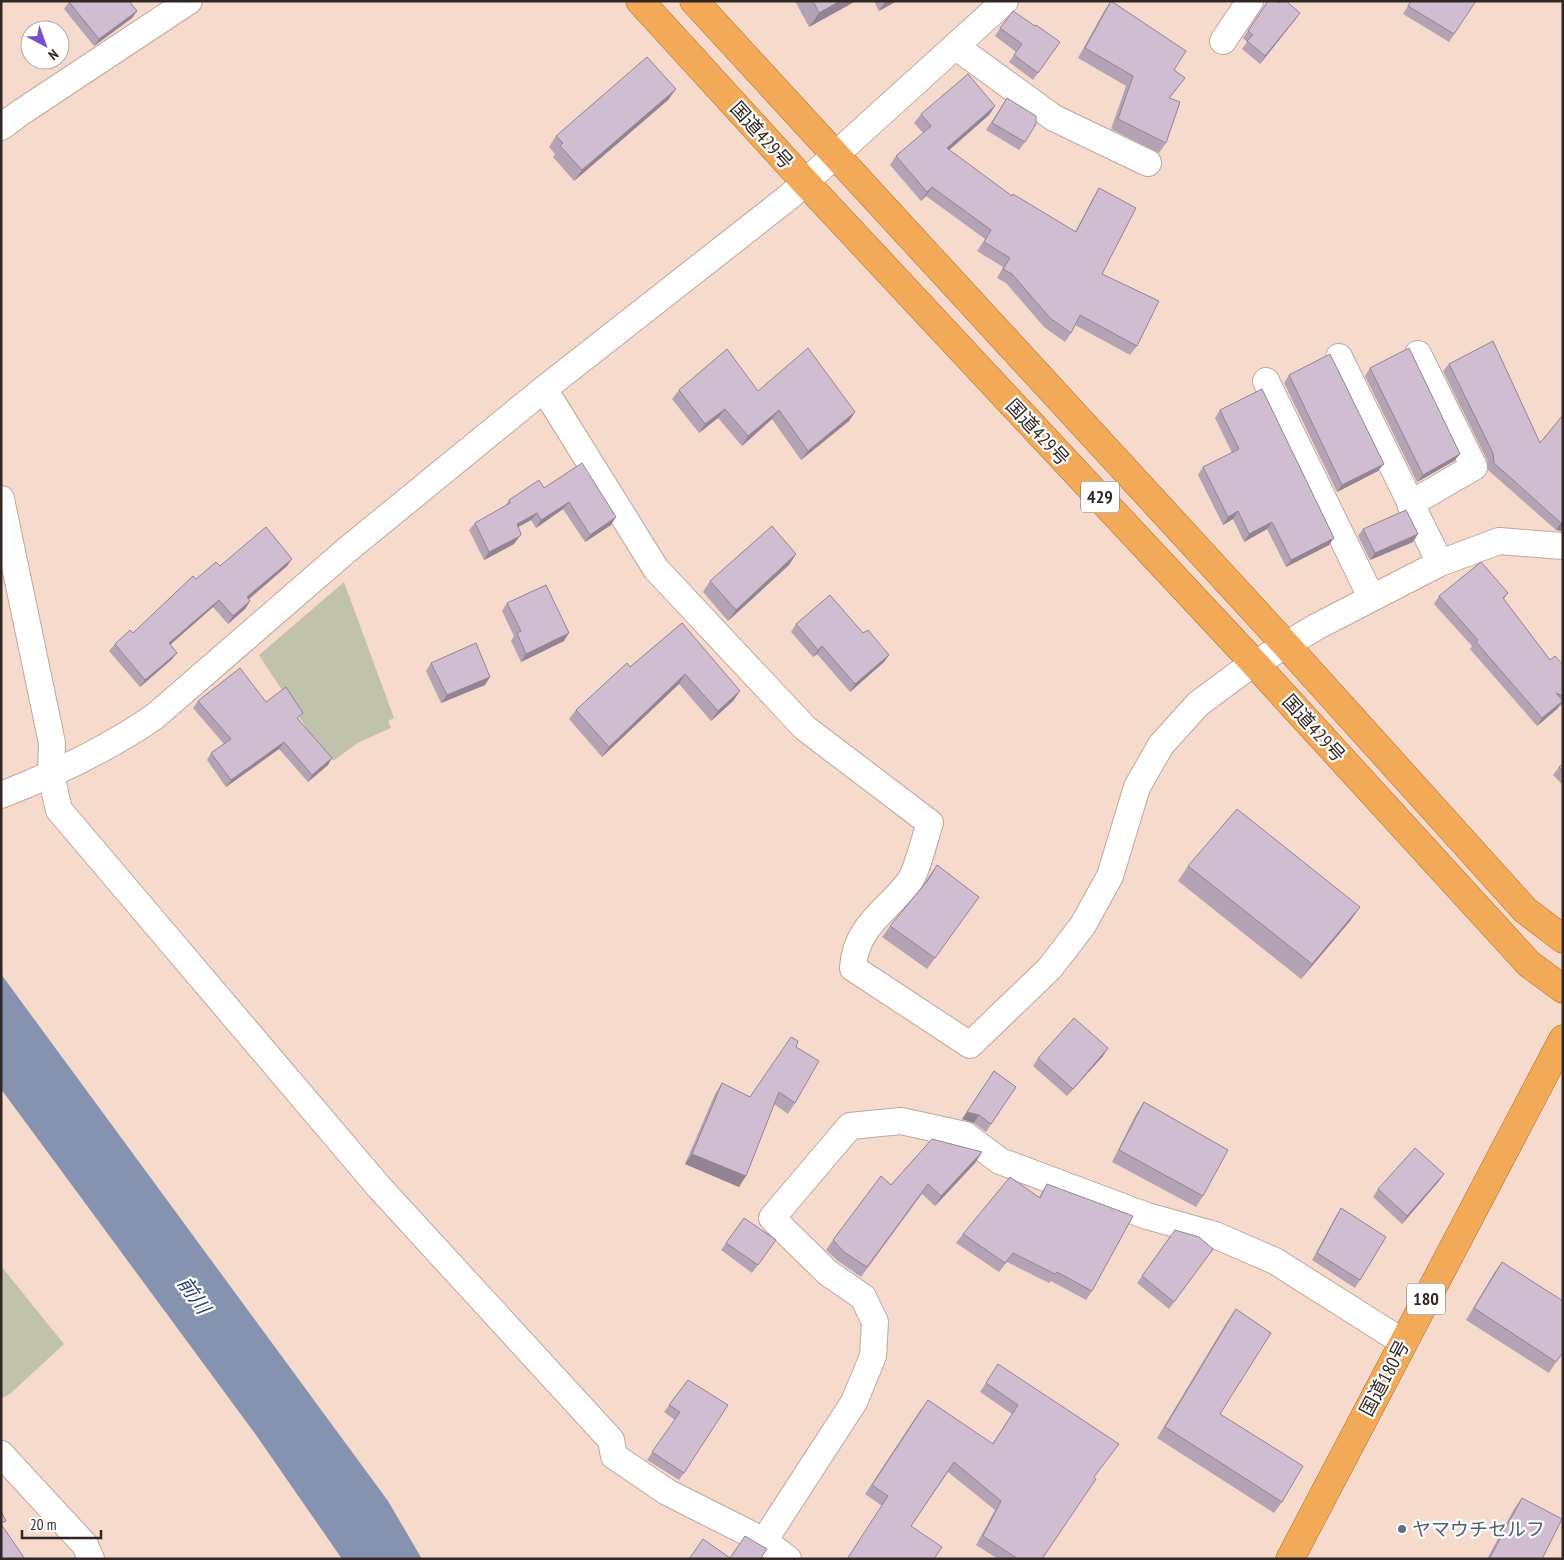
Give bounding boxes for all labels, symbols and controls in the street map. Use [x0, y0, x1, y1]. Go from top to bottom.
north arrow [20, 20, 70, 70]
text: N [45, 46, 62, 64]
street label: 国道429号 [725, 96, 799, 174]
street label: 国道429号 [1001, 394, 1075, 470]
road number: 429 [1081, 482, 1119, 512]
street label: 国道429号 [1277, 689, 1351, 767]
water label: 前川 [172, 1271, 217, 1320]
road number: 180 [1407, 1284, 1445, 1315]
street label: 国道180号 [1354, 1336, 1414, 1420]
scale bar [22, 1508, 101, 1540]
text: 20 m [30, 1515, 56, 1534]
place label: ヤマウチセルフ [1412, 1517, 1545, 1541]
marker: ヤマウチセルフ [1396, 1523, 1408, 1535]

